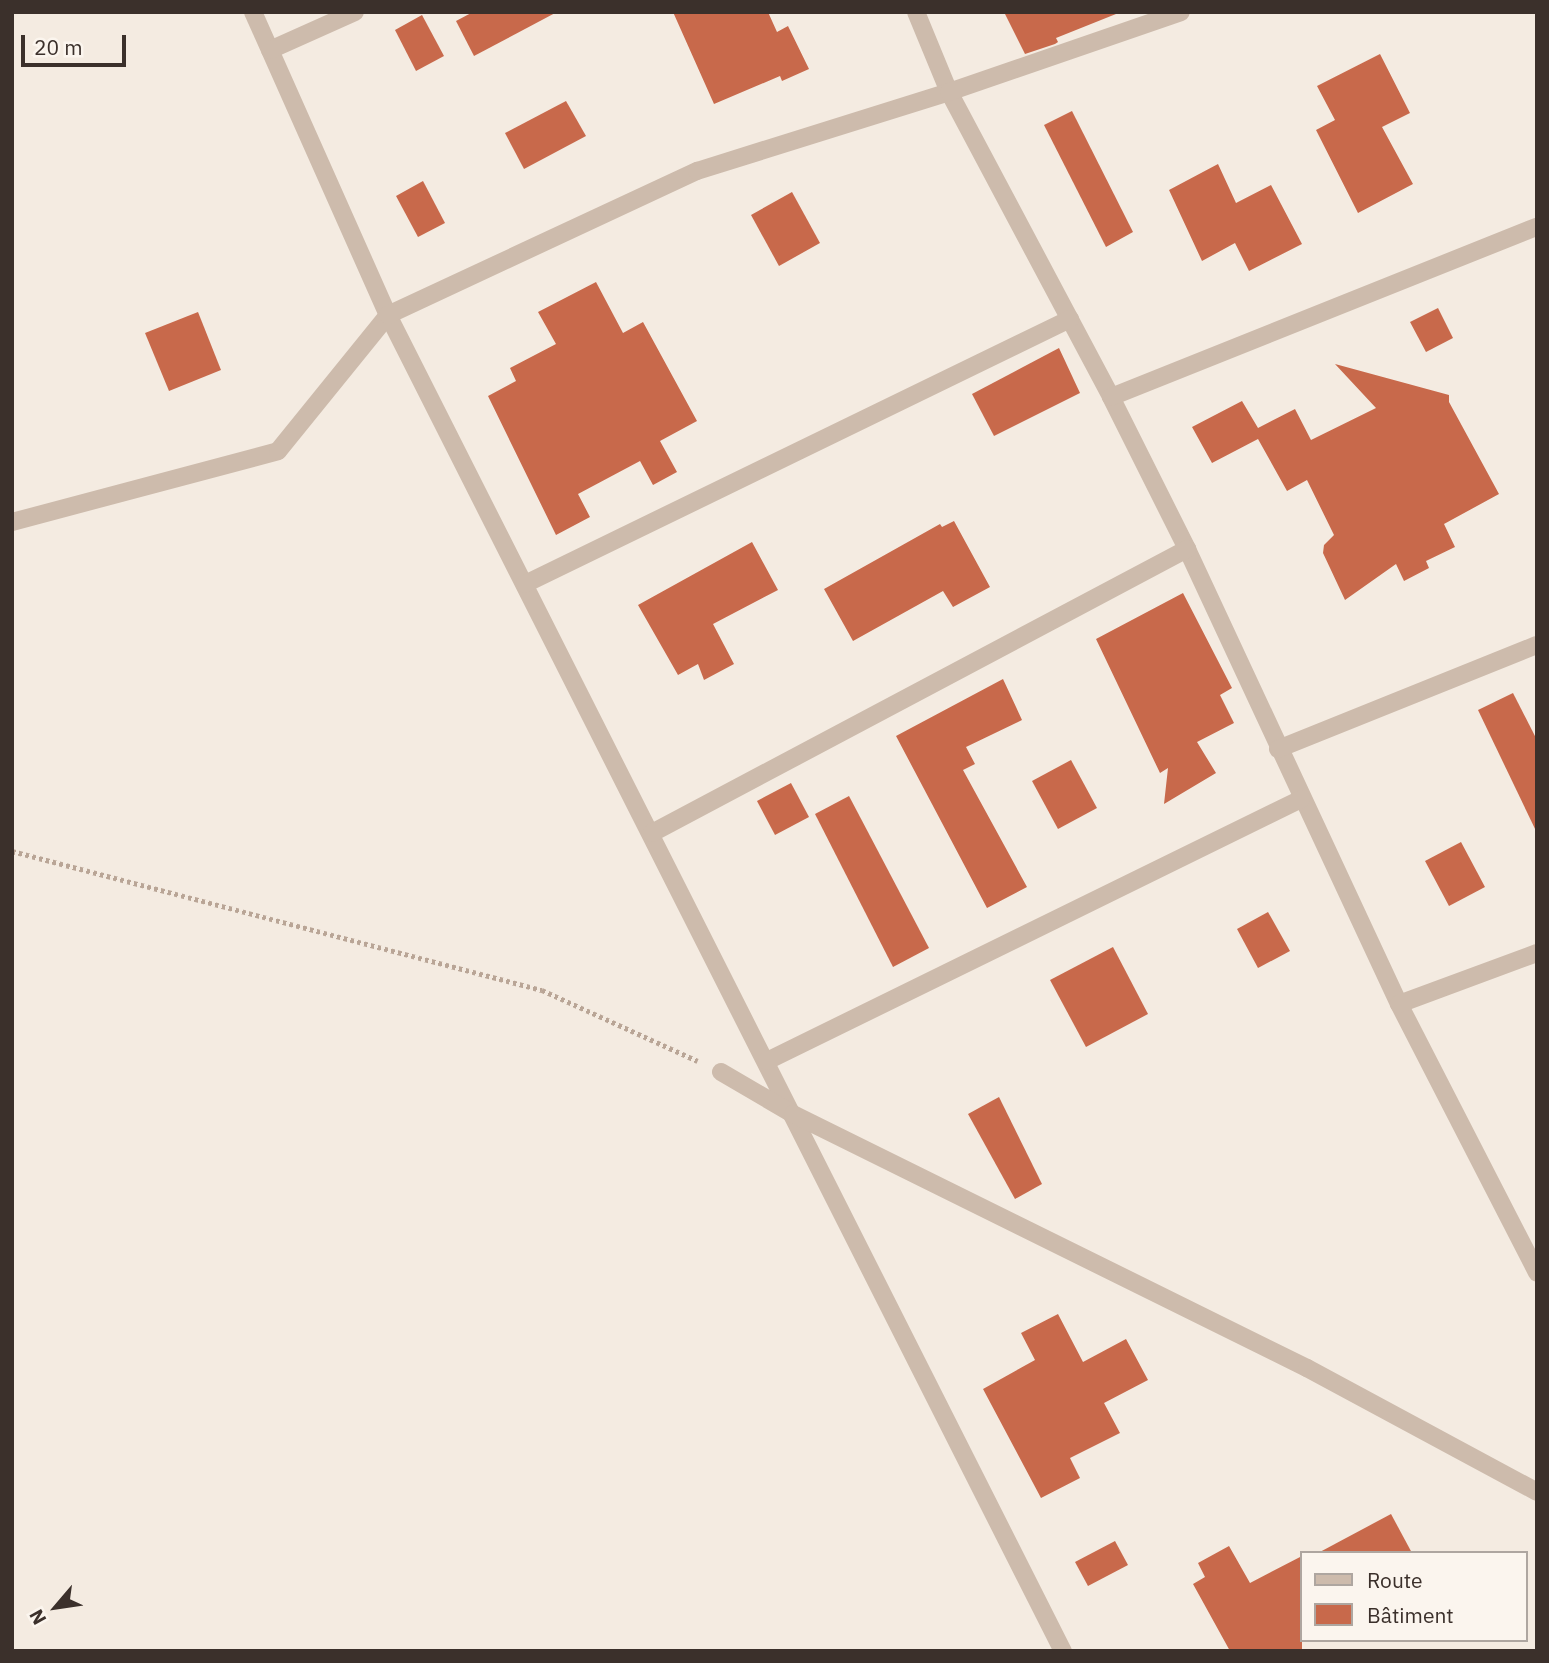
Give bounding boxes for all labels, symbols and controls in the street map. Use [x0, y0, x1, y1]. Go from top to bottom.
scale bar [24, 21, 130, 65]
text: 20 m [34, 33, 83, 61]
legend [1300, 1551, 1528, 1642]
text: Route [1367, 1566, 1423, 1594]
north arrow [21, 1572, 91, 1642]
text: Bâtiment [1367, 1601, 1454, 1629]
text: N [24, 1605, 51, 1629]

